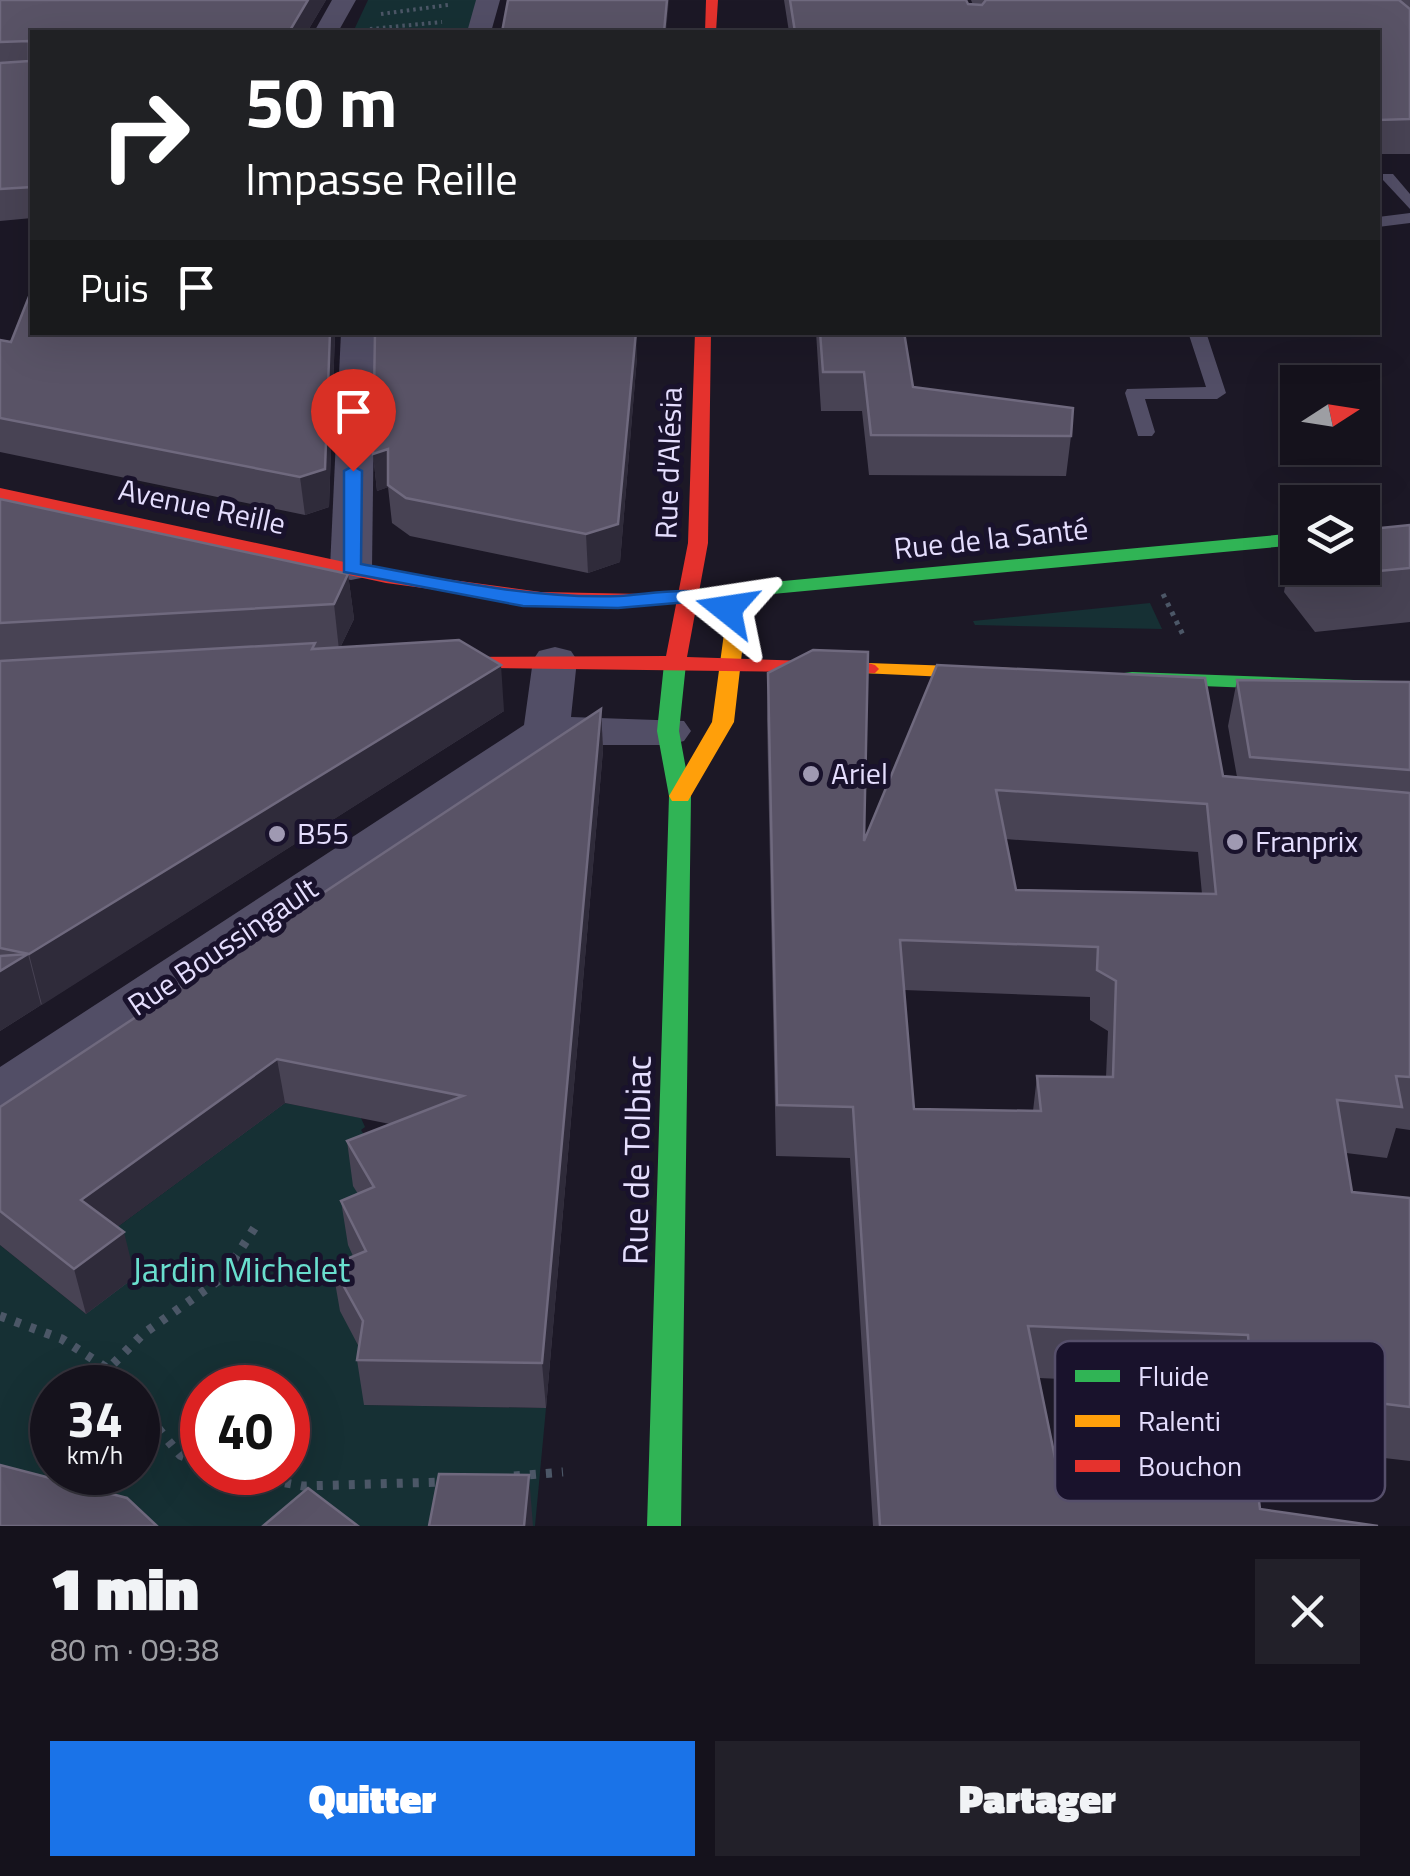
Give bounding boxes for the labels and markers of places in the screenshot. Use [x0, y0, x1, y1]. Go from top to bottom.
pin [311, 369, 396, 472]
place label: Ariel [831, 750, 888, 796]
marker: Ariel [800, 763, 822, 785]
place label: B55 [297, 810, 349, 856]
place label: Franprix [1255, 818, 1358, 864]
marker: B55 [266, 823, 288, 845]
marker: Franprix [1224, 831, 1246, 853]

